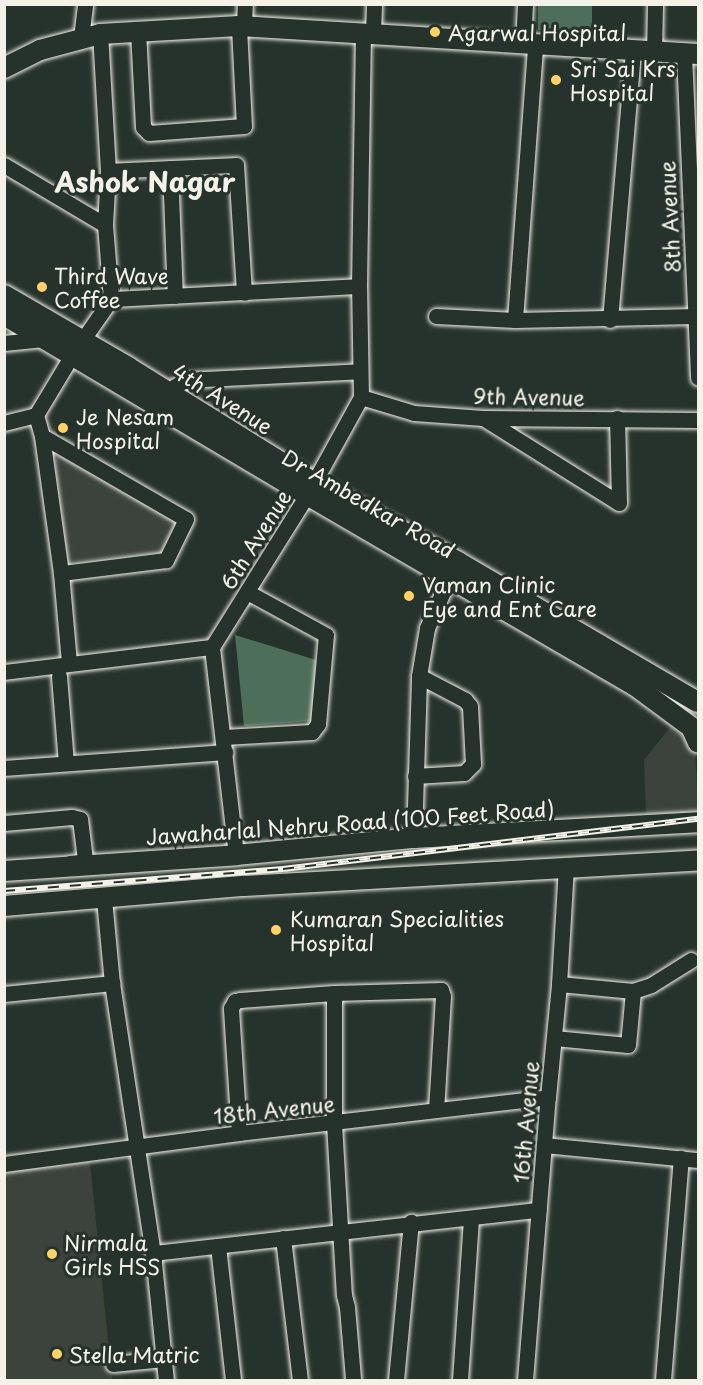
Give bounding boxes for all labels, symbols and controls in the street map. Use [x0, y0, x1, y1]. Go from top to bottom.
place label: Agarwal Hospital [448, 19, 627, 45]
marker: Agarwal Hospital [426, 23, 444, 41]
place label: Sri Sai Krs Hospital [570, 55, 677, 105]
marker: Sri Sai Krs Hospital [547, 71, 565, 89]
street label: 8th Avenue [653, 160, 685, 274]
district label: Ashok Nagar [55, 165, 235, 197]
place label: Third Wave Coffee [54, 262, 169, 312]
marker: Third Wave Coffee [35, 280, 49, 294]
street label: 4th Avenue [168, 357, 278, 439]
street label: 9th Avenue [473, 382, 585, 410]
place label: Je Nesam Hospital [76, 403, 174, 453]
marker: Je Nesam Hospital [54, 419, 72, 437]
street label: Dr Ambedkar Road [278, 443, 460, 563]
street label: 6th Avenue [214, 484, 296, 594]
place label: Vaman Clinic Eye and Ent Care [422, 571, 600, 621]
marker: Vaman Clinic Eye and Ent Care [400, 587, 418, 605]
street label: Jawaharlal Nehru Road (100 Feet Road) [143, 795, 557, 849]
place label: Kumaran Specialities Hospital [290, 905, 502, 955]
marker: Kumaran Specialities Hospital [267, 921, 285, 939]
street label: 16th Avenue [507, 1059, 543, 1185]
street label: 18th Avenue [212, 1090, 336, 1128]
place label: Nirmala Girls HSS [64, 1229, 161, 1279]
marker: Nirmala Girls HSS [45, 1247, 59, 1261]
place label: Stella Matric [69, 1341, 199, 1367]
marker: Stella Matric [50, 1347, 64, 1361]

